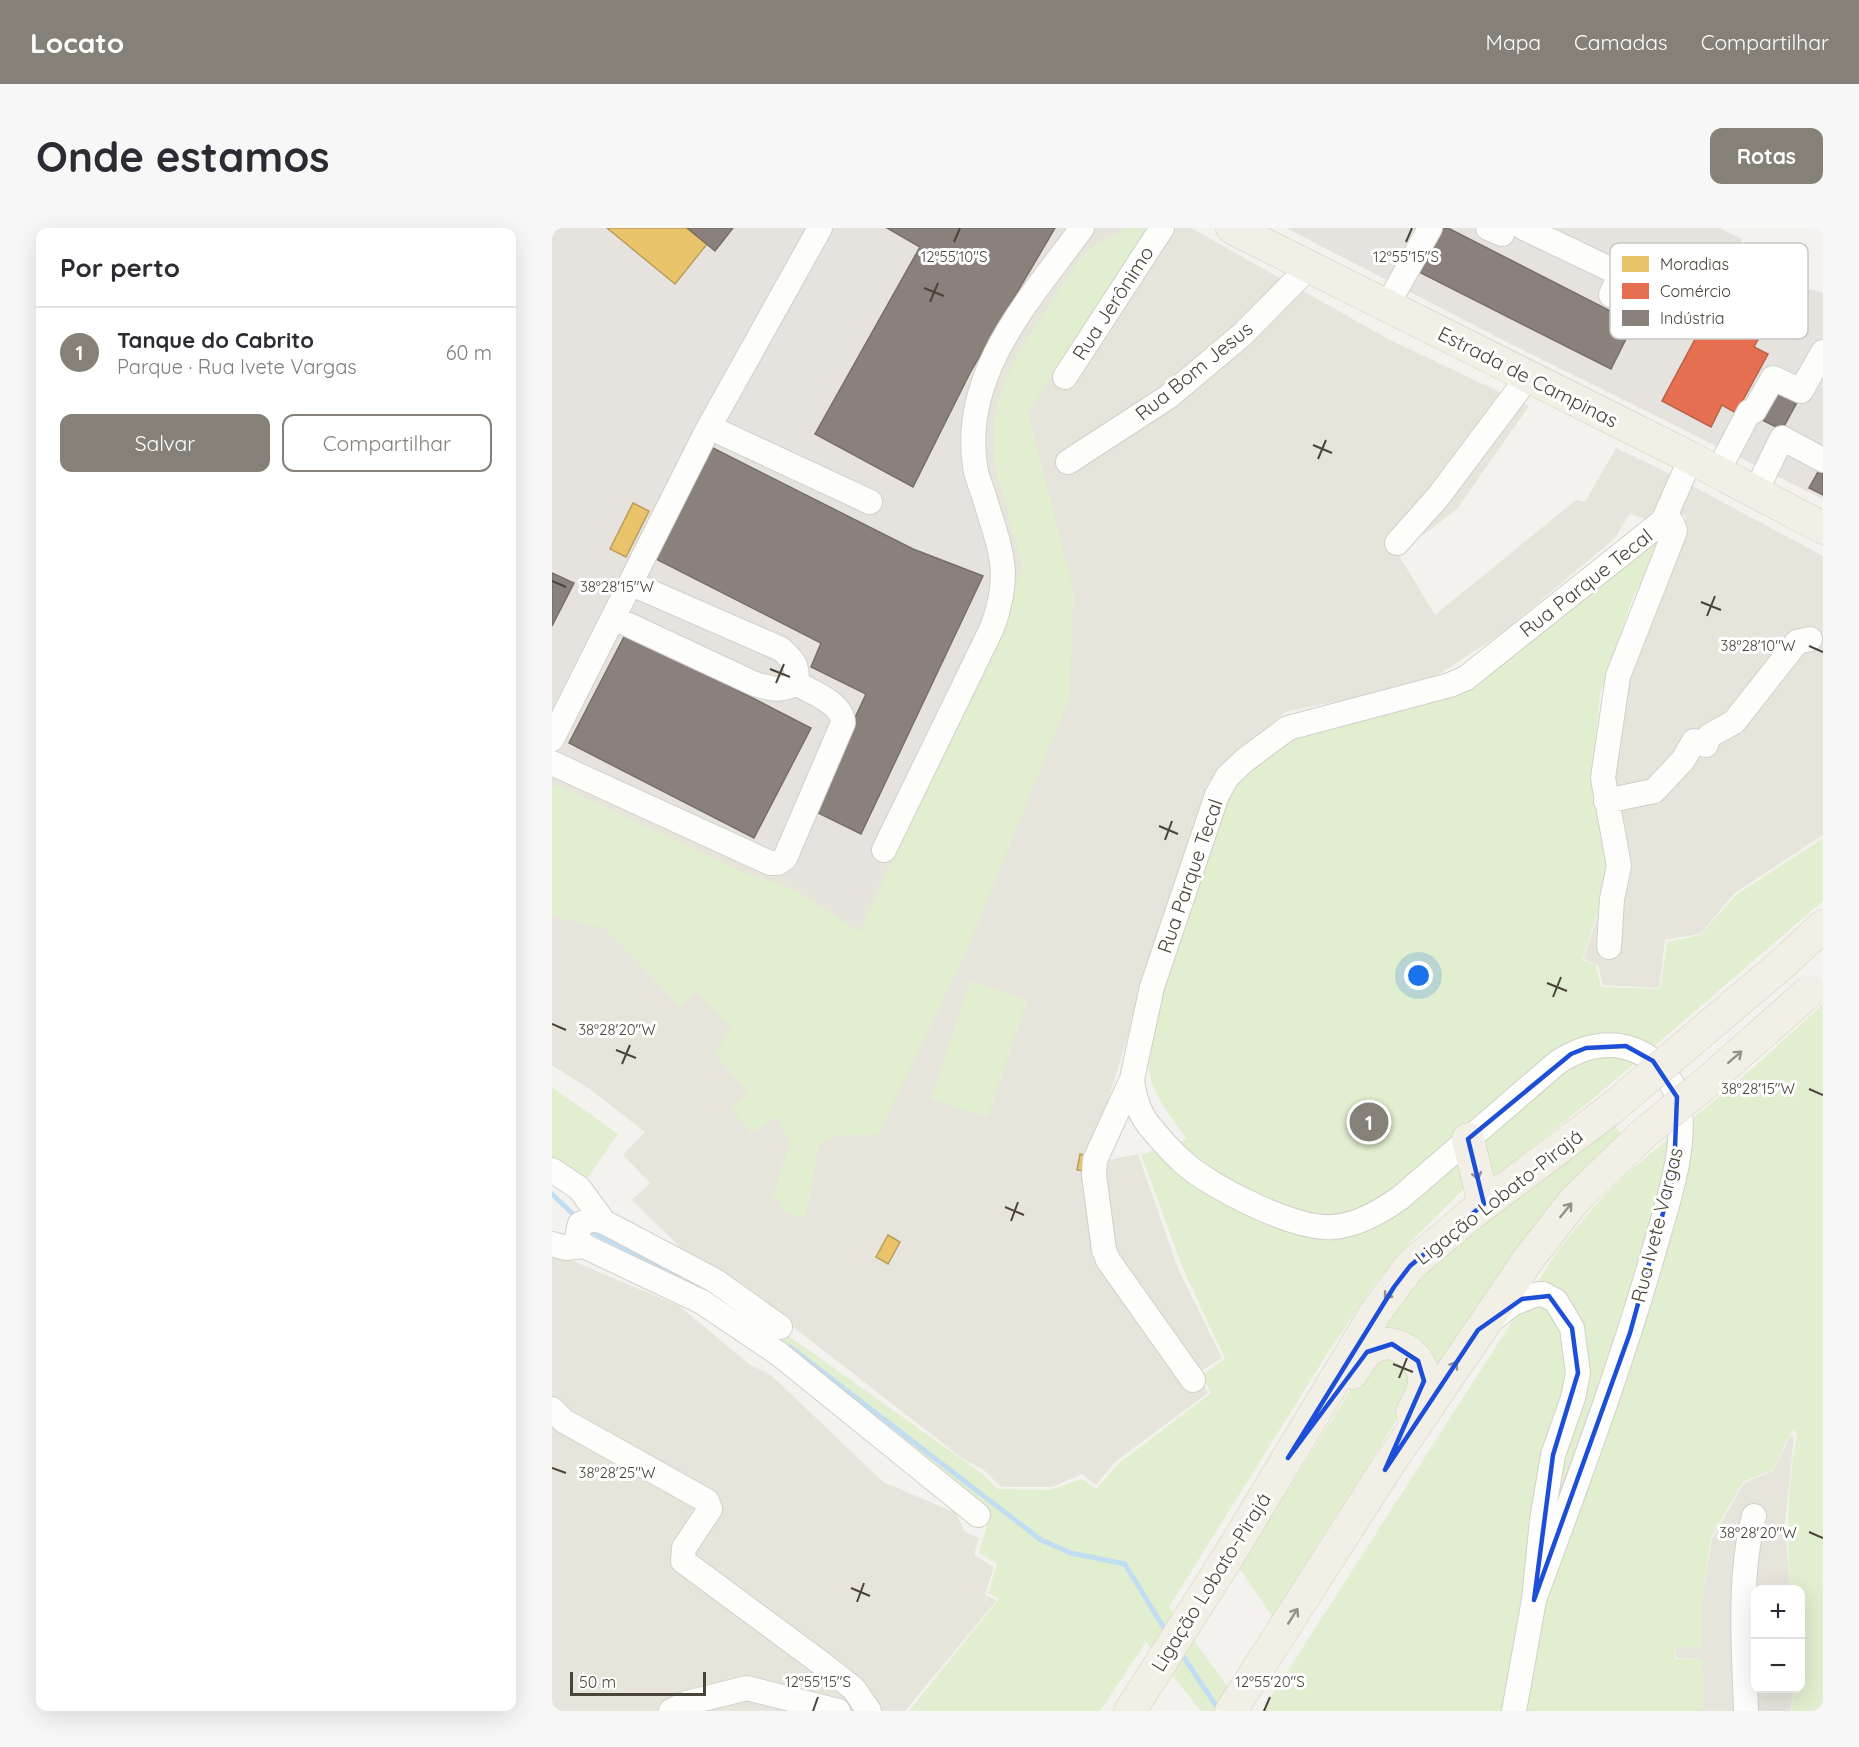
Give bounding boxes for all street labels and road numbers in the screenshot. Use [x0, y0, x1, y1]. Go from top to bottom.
street label: Rua Jerônimo [1066, 241, 1159, 364]
street label: Rua Bom Jesus [1130, 316, 1257, 426]
street label: Estrada de Campinas [1434, 320, 1622, 433]
street label: Rua Parque Tecal [1514, 523, 1657, 642]
street label: Rua Parque Tecal [1151, 795, 1228, 956]
street label: Ligação Lobato-Pirajá [1410, 1123, 1588, 1270]
street label: Rua Ivete Vargas [1625, 1145, 1688, 1305]
street label: Ligação Lobato-Pirajá [1145, 1488, 1276, 1676]

